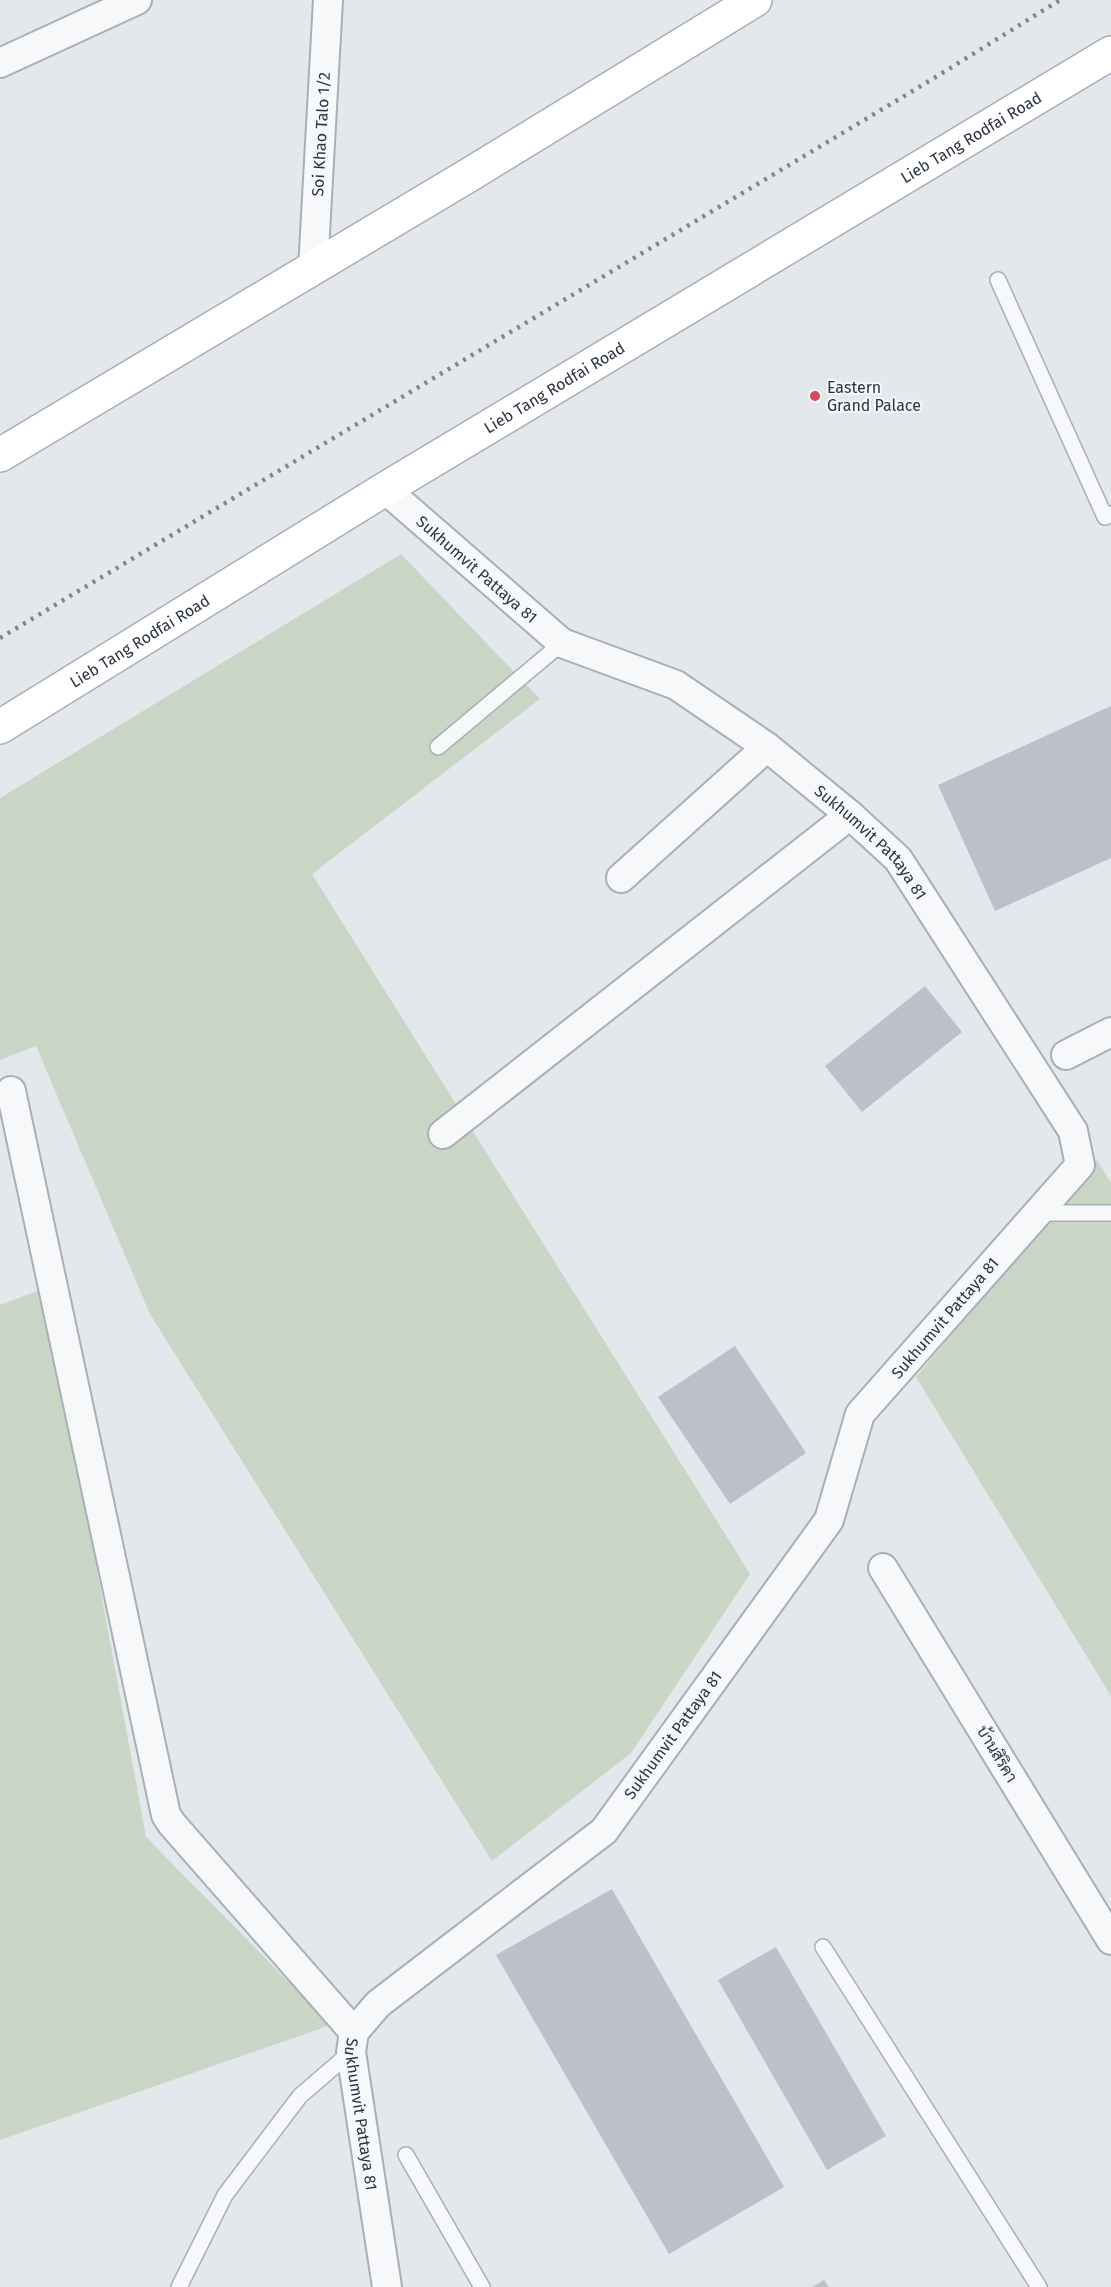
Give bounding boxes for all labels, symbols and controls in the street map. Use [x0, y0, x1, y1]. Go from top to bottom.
street label: Soi Khao Talo 1/2 [308, 71, 333, 197]
street label: Lieb Tang Rodfai Road [897, 88, 1045, 187]
street label: Lieb Tang Rodfai Road [480, 338, 628, 437]
place label: Eastern Grand Palace [827, 378, 921, 415]
marker: Eastern Grand Palace [808, 389, 822, 403]
street label: Sukhumvit Pattaya 81 [413, 511, 541, 627]
street label: Lieb Tang Rodfai Road [66, 590, 213, 691]
street label: Sukhumvit Pattaya 81 [811, 781, 931, 903]
street label: Sukhumvit Pattaya 81 [887, 1254, 1003, 1382]
street label: Sukhumvit Pattaya 81 [620, 1667, 726, 1803]
street label: บ้านสิริคา [973, 1722, 1022, 1786]
street label: Sukhumvit Pattaya 81 [341, 2037, 382, 2192]

